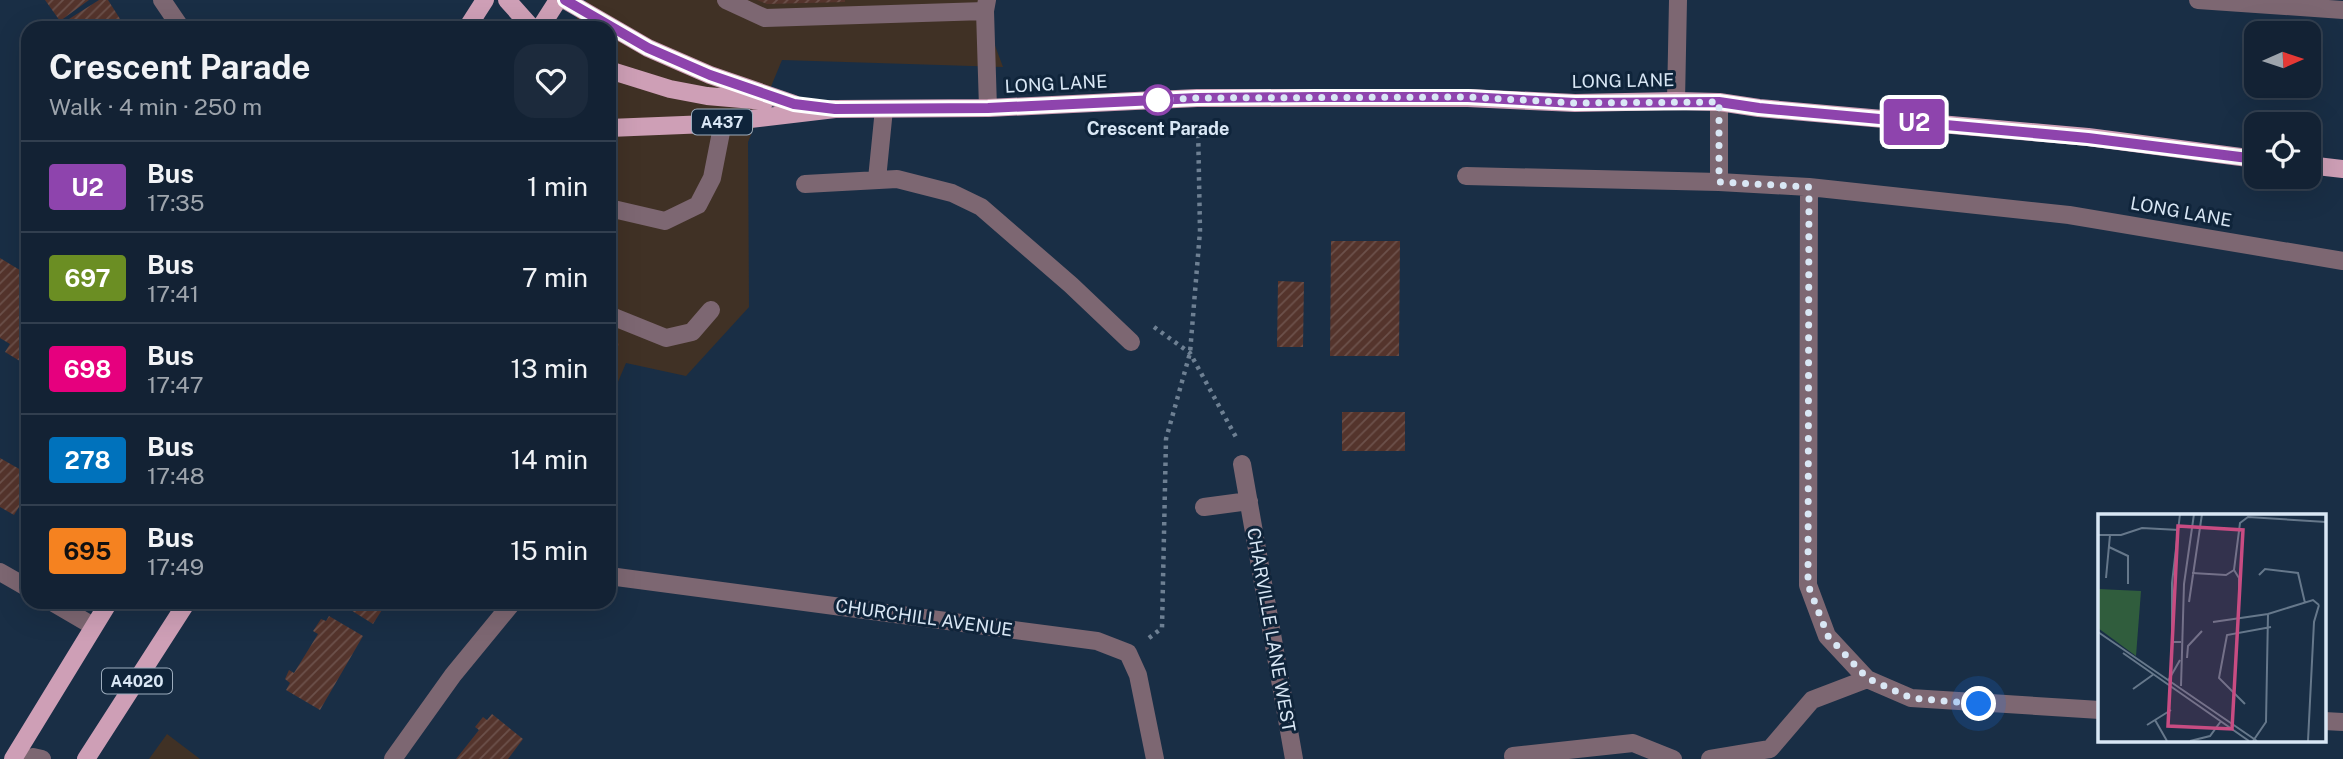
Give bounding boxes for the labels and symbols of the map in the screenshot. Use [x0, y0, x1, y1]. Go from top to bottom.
north arrow [2244, 21, 2320, 98]
street label: LONG LANE [1572, 69, 1674, 92]
street label: LONG LANE [1004, 70, 1108, 97]
marker: Crescent Parade [1143, 85, 1173, 115]
line badge: U2 [1882, 99, 1946, 145]
road number: A437 [692, 110, 752, 134]
place label: Crescent Parade [1087, 118, 1229, 139]
street label: LONG LANE [2129, 192, 2233, 231]
inset map [2098, 514, 2326, 742]
street label: CHARVILLE LANE WEST [1243, 526, 1300, 734]
street label: CHURCHILL AVENUE [834, 595, 1014, 640]
road number: A4020 [102, 668, 172, 694]
your location [1961, 686, 1996, 721]

